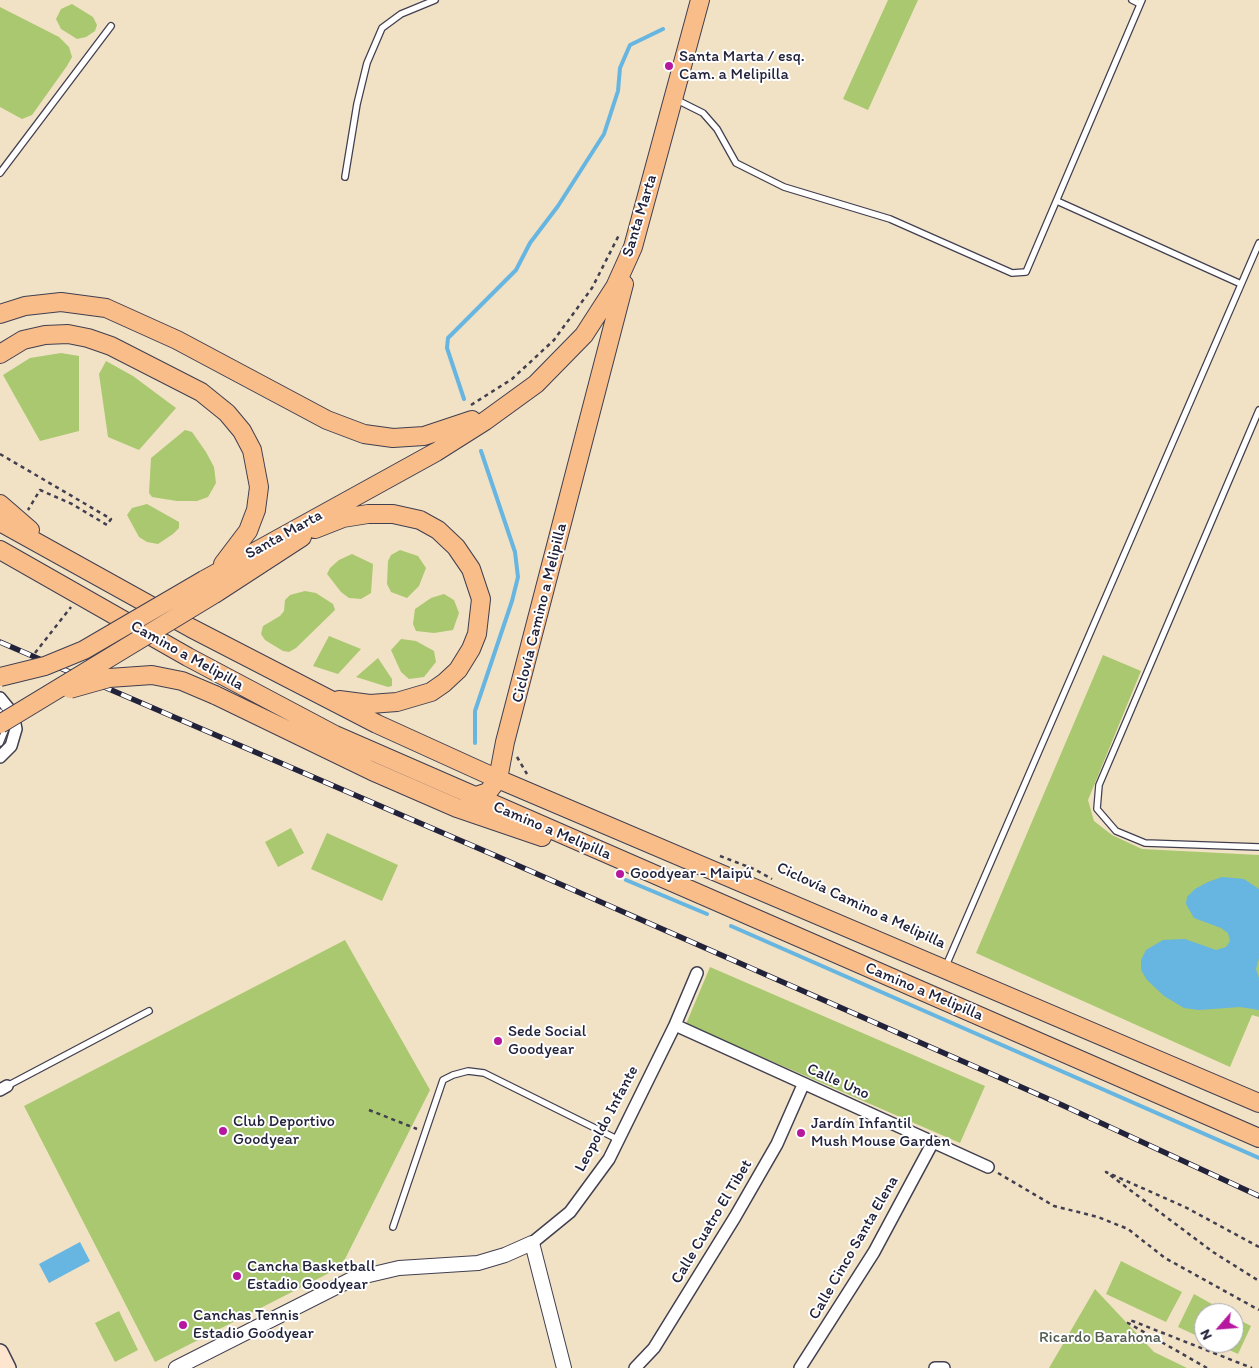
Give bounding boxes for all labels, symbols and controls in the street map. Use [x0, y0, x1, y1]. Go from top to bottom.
place label: Santa Marta / esq. Cam. a Melipilla [679, 47, 805, 85]
marker: Santa Marta / esq. Cam. a Melipilla [663, 60, 675, 72]
street label: Santa Marta [618, 173, 662, 259]
street label: Santa Marta [242, 506, 326, 564]
street label: Ciclovía Camino a Melipilla [508, 521, 572, 705]
street label: Camino a Melipilla [127, 617, 247, 695]
street label: Camino a Melipilla [490, 797, 614, 865]
street label: Ciclovía Camino a Melipilla [773, 858, 949, 954]
place label: Goodyear - Maipú [630, 864, 752, 884]
marker: Goodyear - Maipú [614, 868, 626, 880]
street label: Camino a Melipilla [862, 958, 986, 1026]
place label: Sede Social Goodyear [508, 1022, 586, 1060]
marker: Sede Social Goodyear [492, 1035, 504, 1047]
street label: Calle Uno [804, 1060, 872, 1104]
street label: Leopoldo Infante [571, 1063, 643, 1175]
place label: Club Deportivo Goodyear [233, 1112, 335, 1150]
place label: Jardín Infantil Mush Mouse Garden [811, 1114, 950, 1152]
marker: Club Deportivo Goodyear [217, 1125, 229, 1137]
marker: Jardín Infantil Mush Mouse Garden [795, 1127, 807, 1139]
street label: Calle Cuatro El Tibet [667, 1156, 757, 1288]
street label: Calle Cinco Santa Elena [805, 1173, 903, 1323]
place label: Cancha Basketball Estadio Goodyear [247, 1257, 375, 1295]
marker: Cancha Basketball Estadio Goodyear [231, 1270, 243, 1282]
north arrow [1194, 1303, 1244, 1353]
place label: Canchas Tennis Estadio Goodyear [193, 1306, 314, 1344]
marker: Canchas Tennis Estadio Goodyear [177, 1319, 189, 1331]
text: N [1196, 1327, 1216, 1343]
park label: Ricardo Barahona [1039, 1328, 1161, 1348]

